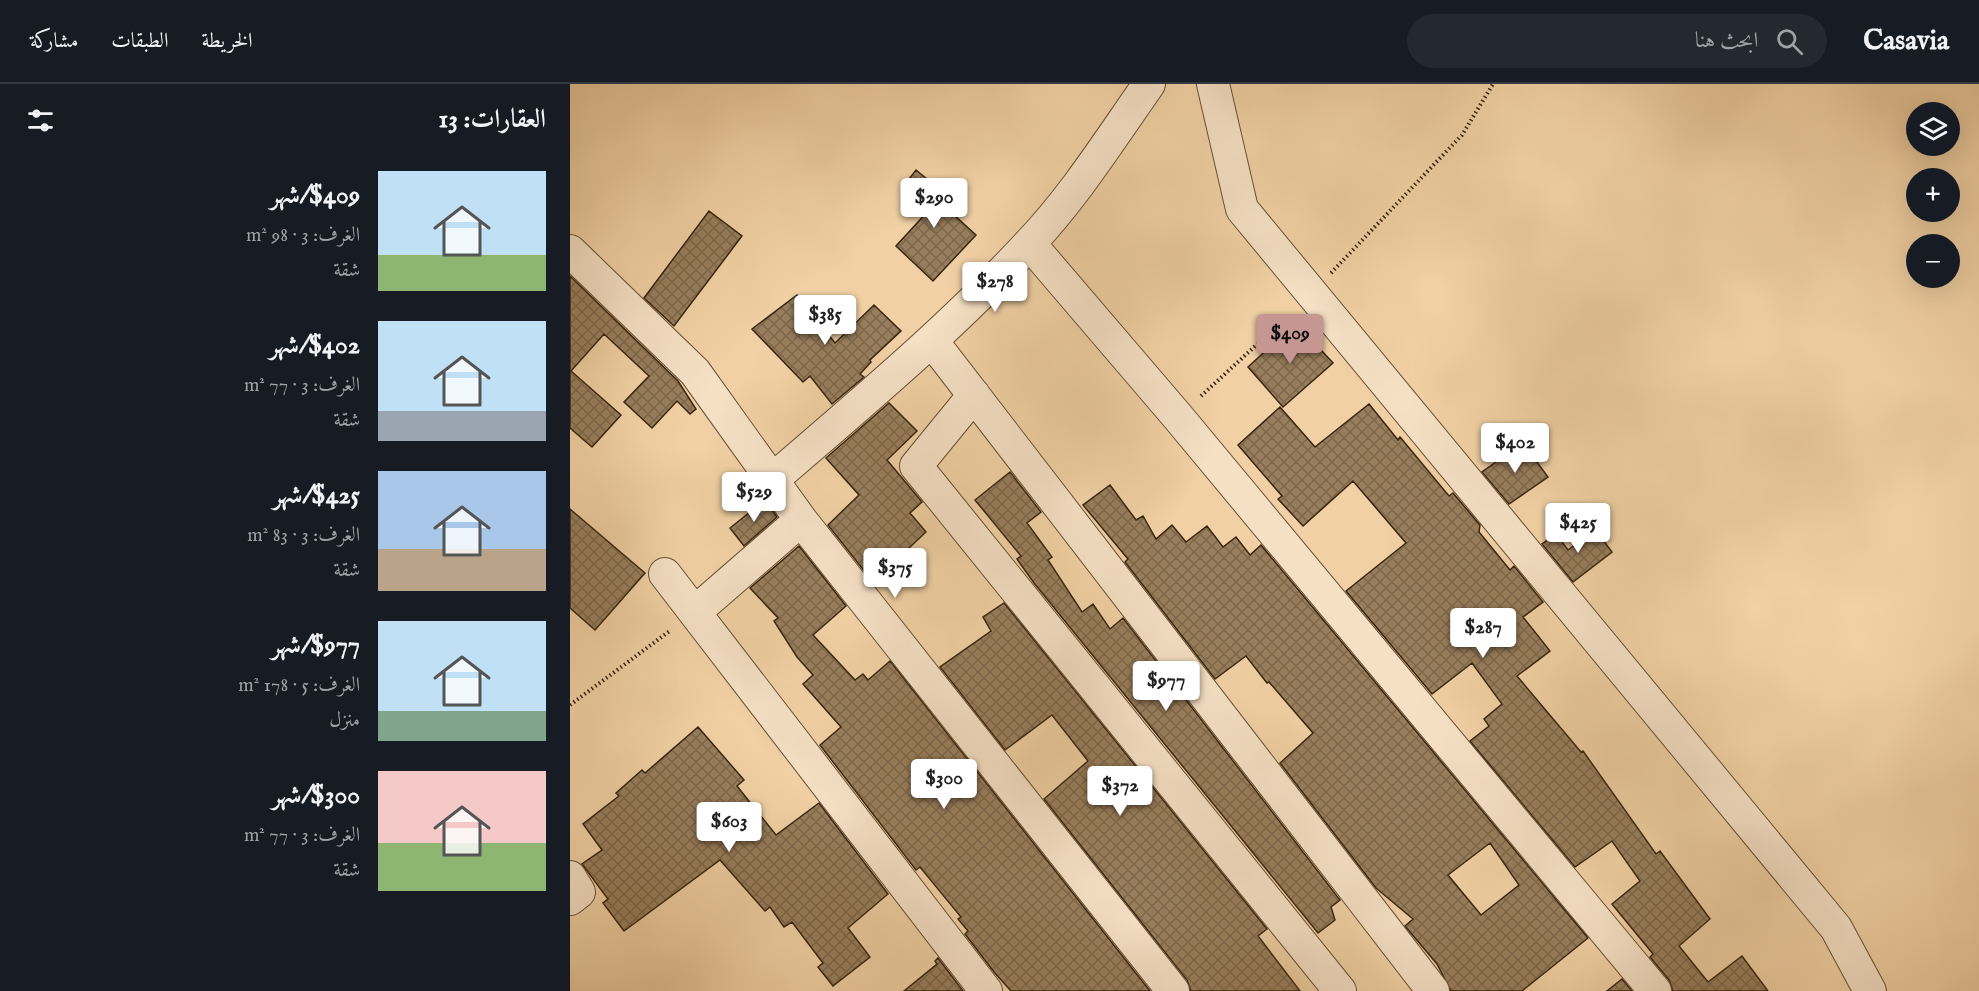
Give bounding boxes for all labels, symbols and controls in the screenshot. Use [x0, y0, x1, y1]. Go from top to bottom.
search box [1407, 14, 1827, 68]
text: Casavia [1863, 24, 1949, 59]
icon: search [1773, 25, 1806, 58]
text: ابحث هنا [1695, 27, 1758, 55]
text: مشاركة [30, 28, 78, 55]
text: الطبقات [111, 28, 168, 55]
text: الخريطة [201, 28, 253, 55]
map controls [1906, 102, 1960, 288]
button: layers [1906, 102, 1960, 156]
text: العقارات: 13 [438, 103, 546, 136]
icon: filters [24, 104, 57, 137]
button: + [1906, 168, 1960, 222]
pin: $290 [898, 178, 970, 229]
text: $409/شهر [270, 179, 360, 212]
text: $290 [914, 185, 954, 210]
icon: home [426, 195, 498, 267]
text: الغرف: 3 · 98 m² [246, 223, 360, 248]
button: − [1906, 234, 1960, 288]
text: شقة [334, 258, 360, 283]
pin: $278 [959, 262, 1031, 313]
text: $278 [976, 269, 1014, 294]
pin: $385 [789, 295, 861, 346]
text: $385 [808, 302, 842, 327]
pin: $409 [1254, 314, 1326, 365]
text: $409 [1270, 321, 1310, 346]
text: $402/شهر [269, 329, 360, 362]
icon: home [426, 345, 498, 417]
text: الغرف: 3 · 77 m² [244, 373, 360, 398]
text: شقة [334, 408, 360, 433]
pin: $402 [1479, 423, 1551, 474]
text: $402 [1495, 430, 1535, 455]
pin: $529 [718, 472, 790, 523]
text: $425/شهر [273, 479, 360, 512]
text: $529 [736, 479, 772, 504]
icon: home [426, 495, 498, 567]
pin: $425 [1542, 503, 1614, 554]
text: $425 [1559, 510, 1597, 535]
text: الغرف: 3 · 83 m² [247, 523, 360, 548]
pin: $375 [859, 548, 931, 599]
text: $375 [877, 555, 913, 580]
text: شقة [334, 558, 360, 583]
pin: $287 [1447, 608, 1519, 659]
text: $287 [1464, 615, 1502, 640]
text: $977/شهر [271, 629, 360, 662]
icon: home [426, 645, 498, 717]
pin: $977 [1130, 661, 1202, 712]
text: $977 [1147, 668, 1185, 693]
text: الغرف: 5 · 178 m² [238, 673, 360, 698]
text: منزل [329, 708, 360, 733]
pin: $300 [908, 759, 980, 810]
text: $300 [925, 766, 963, 791]
pin: $372 [1084, 766, 1156, 817]
text: $372 [1101, 773, 1139, 798]
text: $300/شهر [272, 779, 360, 812]
icon: home [426, 795, 498, 867]
pin: $603 [693, 802, 765, 853]
text: $603 [711, 809, 747, 834]
text: الغرف: 3 · 77 m² [244, 823, 360, 848]
text: شقة [334, 858, 360, 883]

